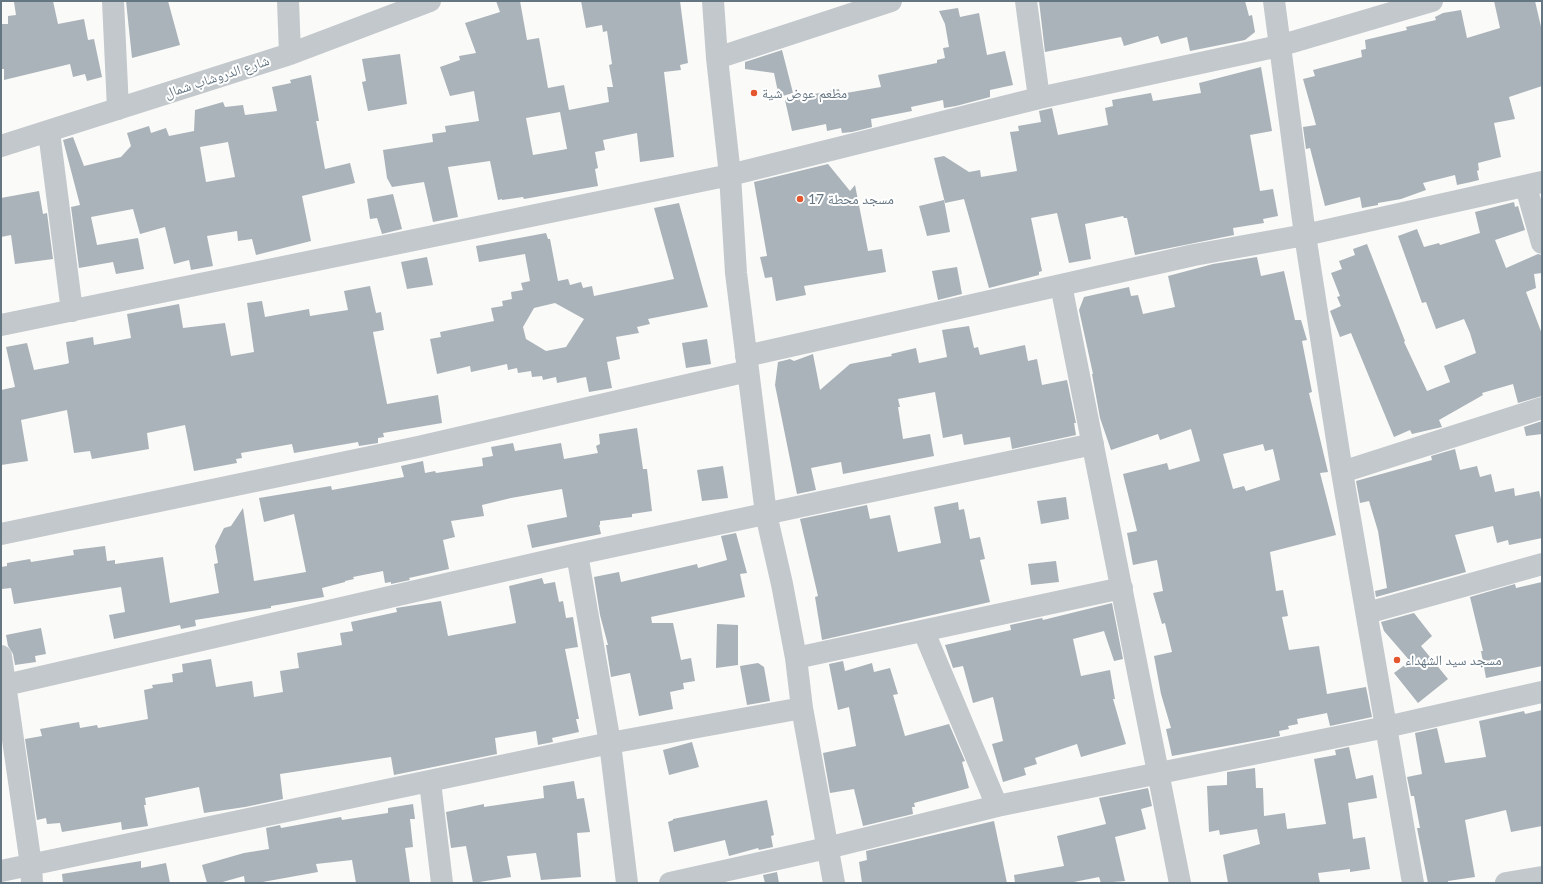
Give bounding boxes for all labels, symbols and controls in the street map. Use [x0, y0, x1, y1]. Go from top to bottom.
street label: شارع الدروشاب شمال [163, 52, 271, 102]
place label: مطعم عوض شية [762, 85, 847, 101]
marker: مطعم عوض شية [749, 88, 759, 98]
place label: مسجد محطة 17 [808, 191, 894, 207]
marker: مسجد محطة 17 [795, 194, 805, 204]
place label: مسجد سيد الشهداء [1405, 652, 1502, 668]
marker: مسجد سيد الشهداء [1392, 655, 1402, 665]

